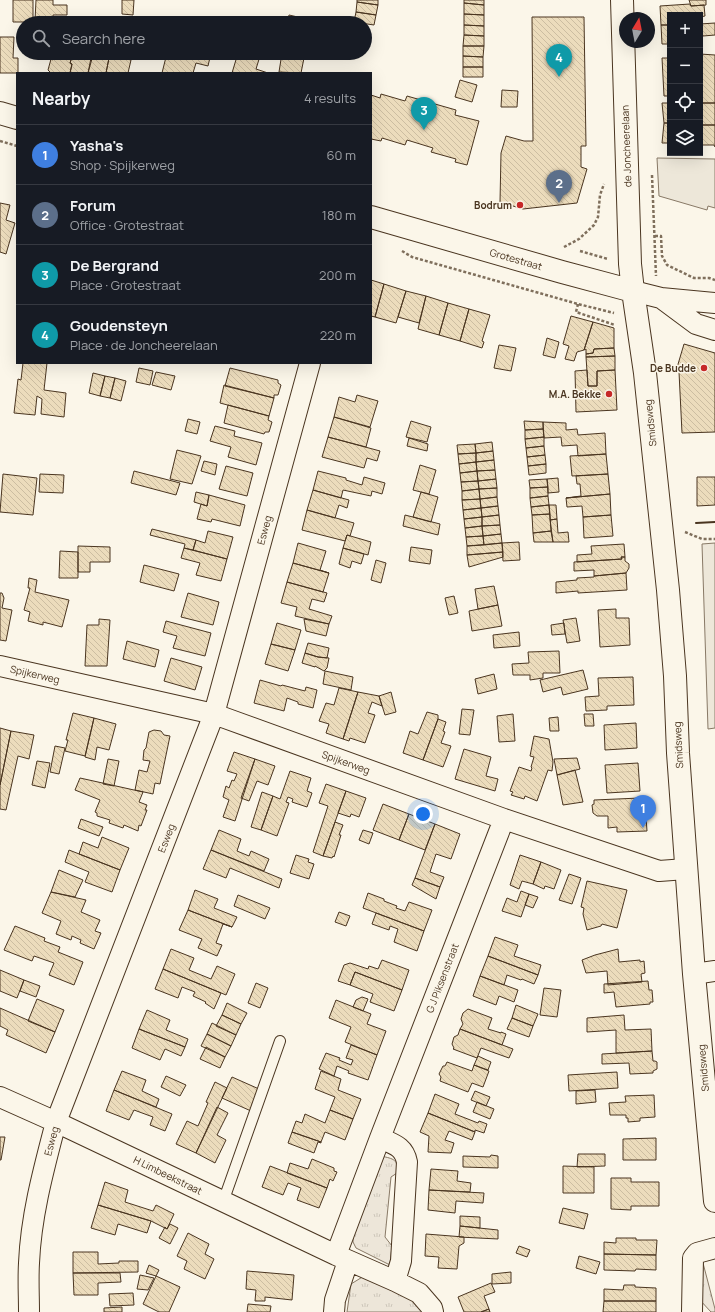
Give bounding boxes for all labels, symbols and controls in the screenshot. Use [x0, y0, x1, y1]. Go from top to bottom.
north arrow [619, 12, 655, 48]
map controls [667, 12, 703, 156]
button: + [667, 12, 703, 48]
search box [16, 16, 372, 60]
icon: search [30, 27, 52, 49]
text: Search here [62, 28, 145, 49]
pin: 4 [546, 44, 572, 77]
button: − [667, 48, 703, 84]
button: locate [667, 84, 703, 120]
text: Nearby [32, 87, 90, 110]
text: 4 results [304, 89, 356, 107]
pin: 3 [411, 97, 437, 130]
street label: de Joncheerelaan [618, 105, 634, 187]
button: layers [667, 120, 703, 156]
text: Yasha's [70, 135, 123, 156]
text: 1 [42, 146, 48, 164]
text: 60 m [326, 146, 356, 164]
text: Shop · Spijkerweg [70, 156, 175, 174]
pin: 2 [546, 170, 572, 203]
text: Forum [70, 195, 116, 216]
place label: Bodrum [474, 198, 512, 212]
marker: Bodrum [515, 200, 525, 210]
text: 2 [41, 206, 49, 224]
text: 180 m [322, 206, 356, 224]
text: Office · Grotestraat [70, 216, 184, 234]
street label: Grotestraat [488, 245, 544, 273]
text: De Bergrand [70, 255, 159, 276]
text: 3 [41, 266, 49, 284]
text: 200 m [319, 266, 356, 284]
text: Place · Grotestraat [70, 276, 181, 294]
text: Goudensteyn [70, 315, 168, 336]
text: 4 [41, 326, 49, 344]
text: 220 m [320, 326, 356, 344]
text: Place · de Joncheerelaan [70, 336, 218, 354]
place label: De Budde [650, 361, 696, 375]
marker: De Budde [699, 363, 709, 373]
place label: M.A. Bekke [549, 387, 601, 401]
marker: M.A. Bekke [604, 389, 614, 399]
street label: Smidsweg [641, 399, 659, 447]
street label: Esweg [253, 514, 275, 546]
street label: Spijkerweg [9, 662, 61, 687]
street label: Smidsweg [670, 721, 686, 769]
street label: Spijkerweg [320, 747, 372, 777]
pin: 1 [630, 795, 656, 828]
your location [413, 804, 433, 824]
street label: Esweg [154, 821, 178, 855]
street label: G J Piksenstraat [422, 941, 462, 1015]
street label: Smidsweg [694, 1044, 712, 1092]
street label: Esweg [40, 1125, 62, 1157]
street label: H Limbeekstraat [131, 1152, 205, 1198]

